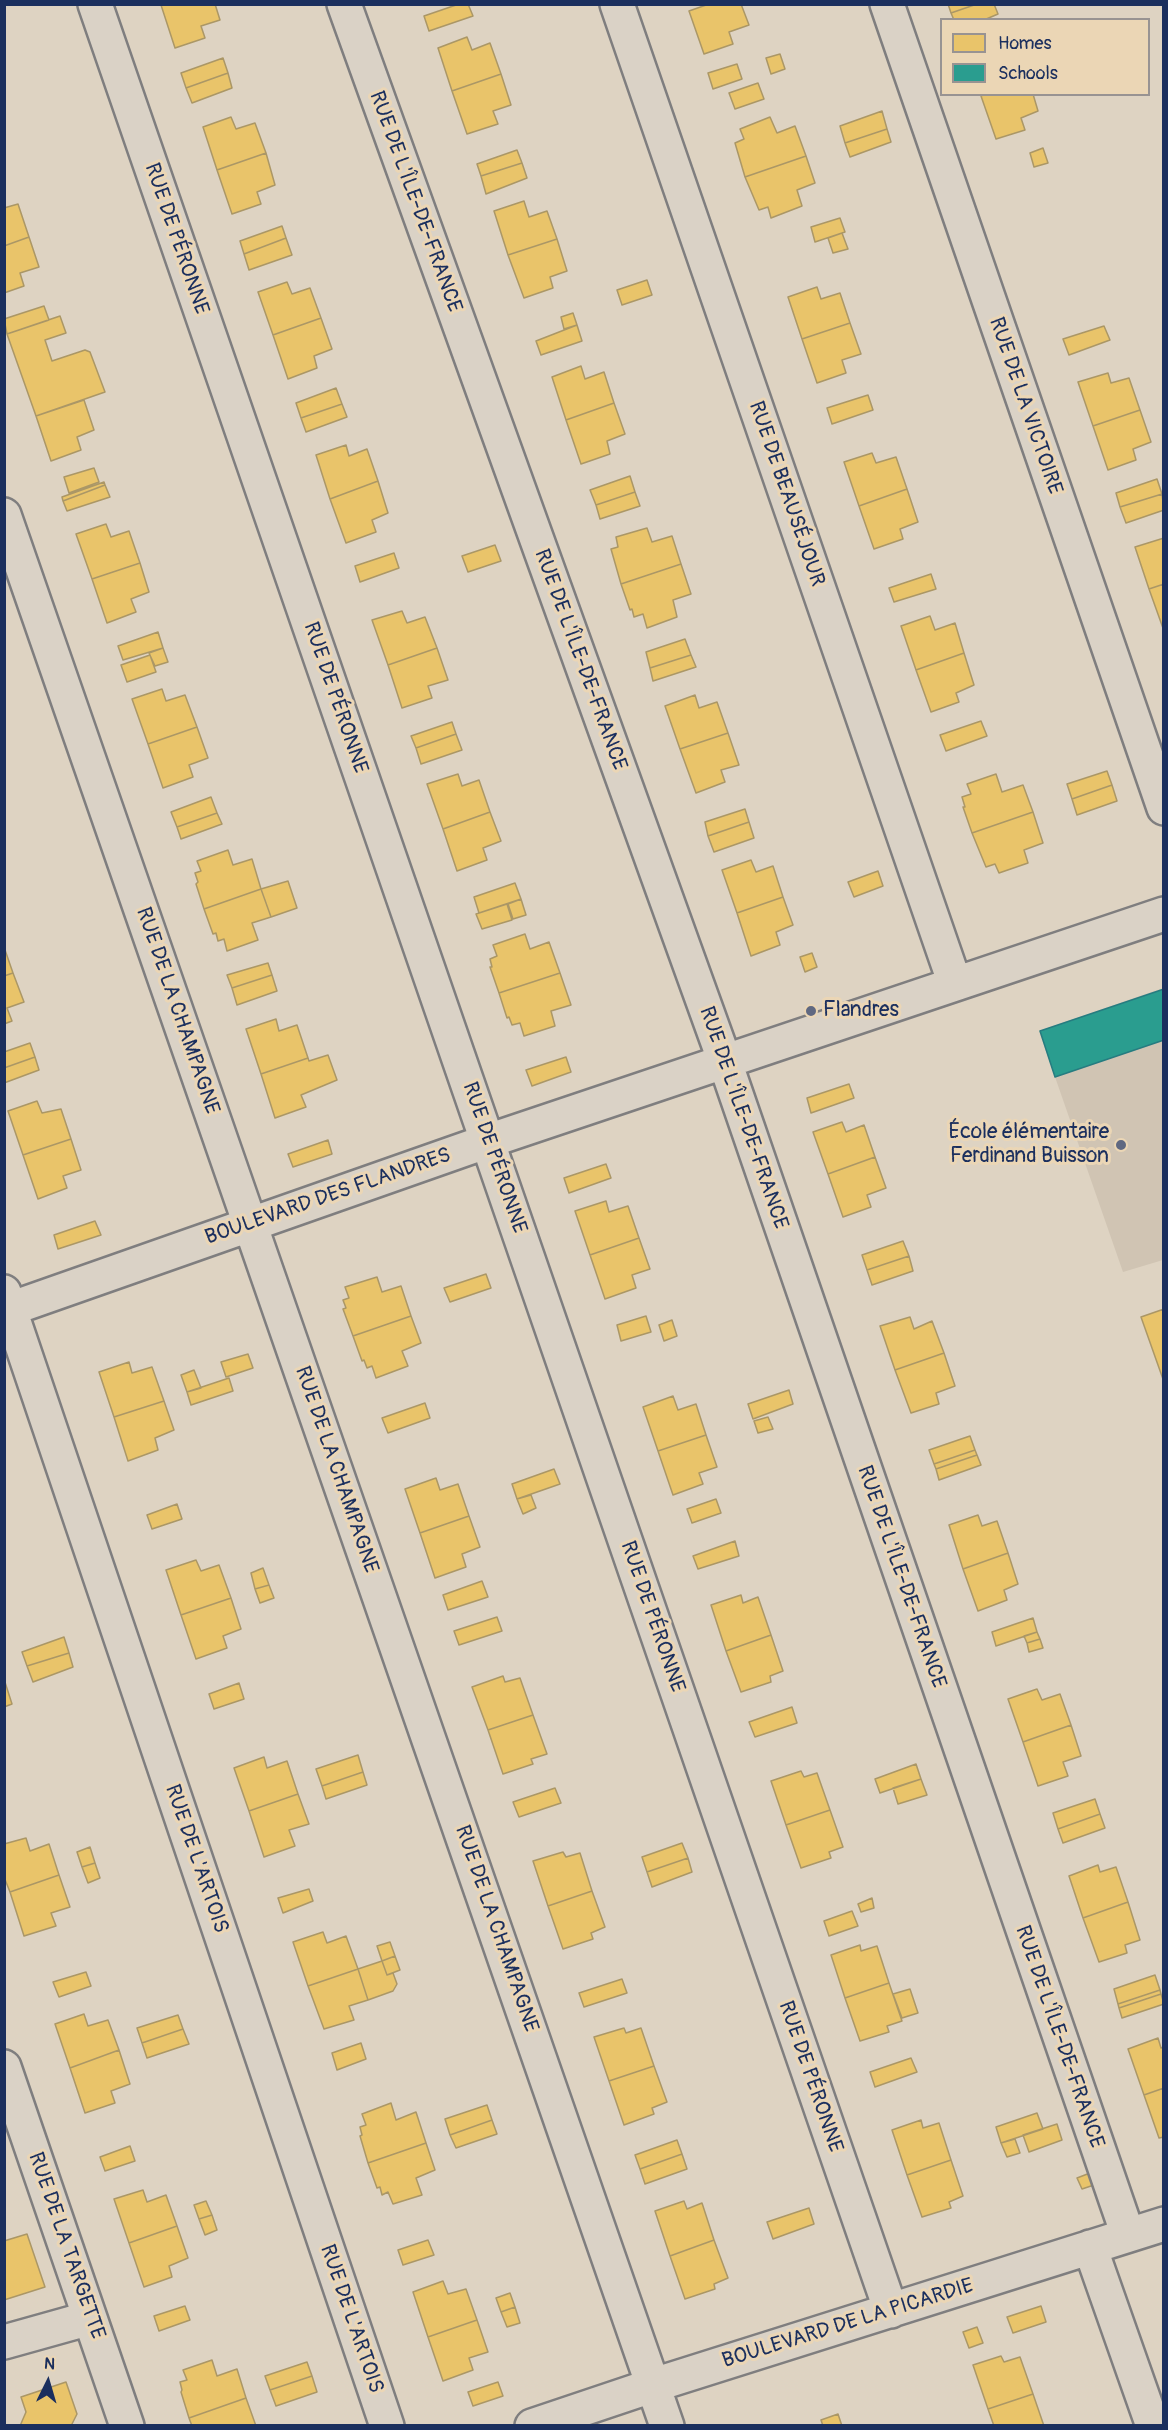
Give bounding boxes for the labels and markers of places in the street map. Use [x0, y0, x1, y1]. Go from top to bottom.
place label: Flandres [823, 998, 899, 1024]
marker: Flandres [804, 1004, 818, 1018]
place label: École élémentaire Ferdinand Buisson [948, 1120, 1109, 1170]
marker: École élémentaire Ferdinand Buisson [1114, 1138, 1128, 1152]

